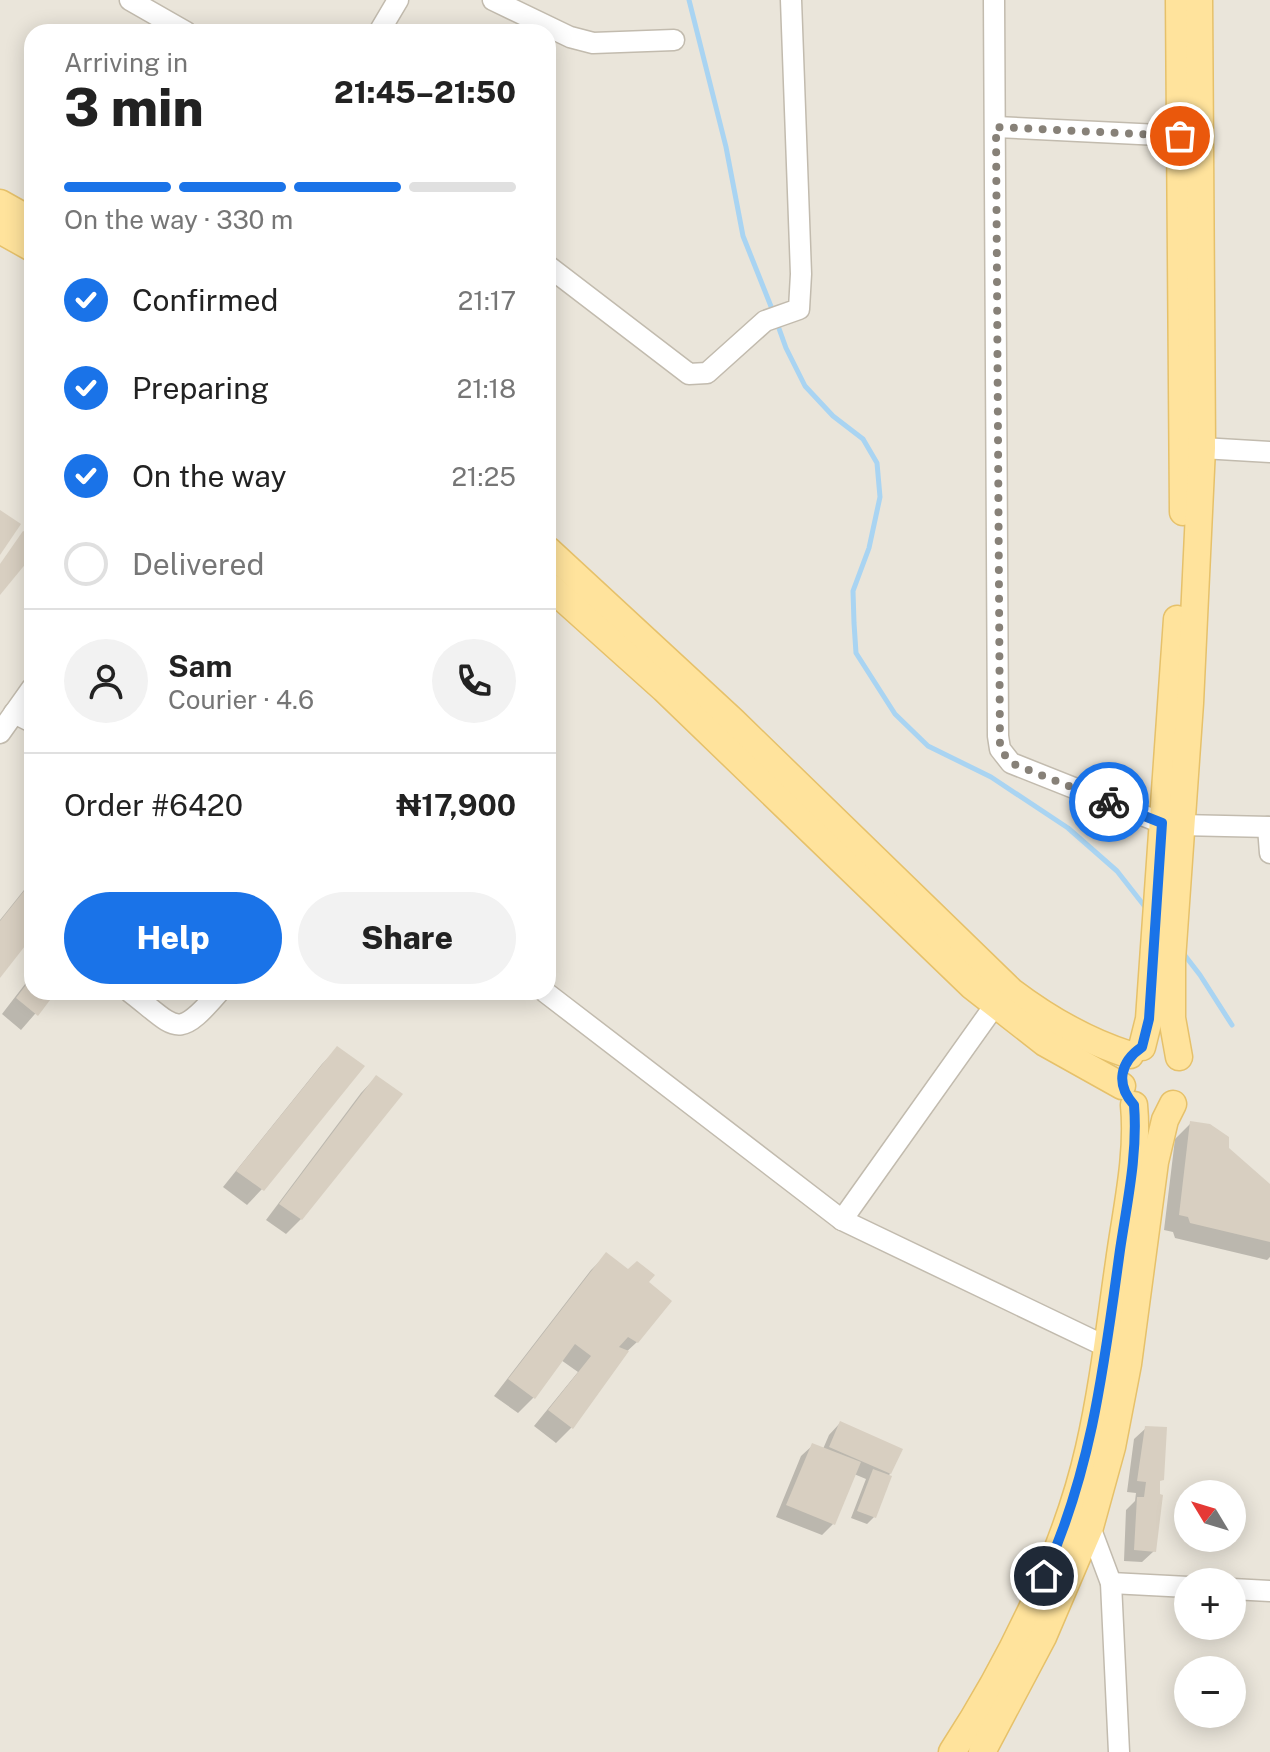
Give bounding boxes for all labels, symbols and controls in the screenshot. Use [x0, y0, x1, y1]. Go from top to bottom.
text: Arriving in [64, 47, 188, 78]
text: 21:45–21:50 [334, 74, 516, 110]
text: 3 min [64, 77, 204, 138]
pin [1146, 102, 1214, 170]
icon: bag [1158, 114, 1202, 158]
text: On the way · 330 m [64, 204, 293, 235]
icon: check [64, 278, 108, 322]
text: Confirmed [132, 282, 278, 318]
text: 21:17 [458, 285, 516, 316]
icon: check [64, 366, 108, 410]
text: Preparing [132, 370, 269, 406]
text: 21:18 [457, 373, 516, 404]
icon: check [64, 454, 108, 498]
text: On the way [132, 458, 286, 494]
text: 21:25 [451, 461, 516, 492]
text: Delivered [132, 546, 264, 582]
button: person [64, 639, 148, 723]
button: phone [432, 639, 516, 723]
text: Sam [168, 648, 232, 684]
text: Courier · 4.6 [168, 684, 314, 715]
courier [1069, 762, 1149, 842]
icon: bike [1087, 780, 1131, 824]
text: Order #6420 [64, 787, 243, 823]
text: ₦17,900 [396, 787, 516, 823]
button: Help [64, 892, 282, 984]
button: Share [298, 892, 516, 984]
north arrow [1174, 1480, 1246, 1552]
map controls [1174, 1480, 1246, 1728]
pin [1010, 1542, 1078, 1610]
icon: home [1022, 1554, 1066, 1598]
button: + [1174, 1568, 1246, 1640]
button: − [1174, 1656, 1246, 1728]

